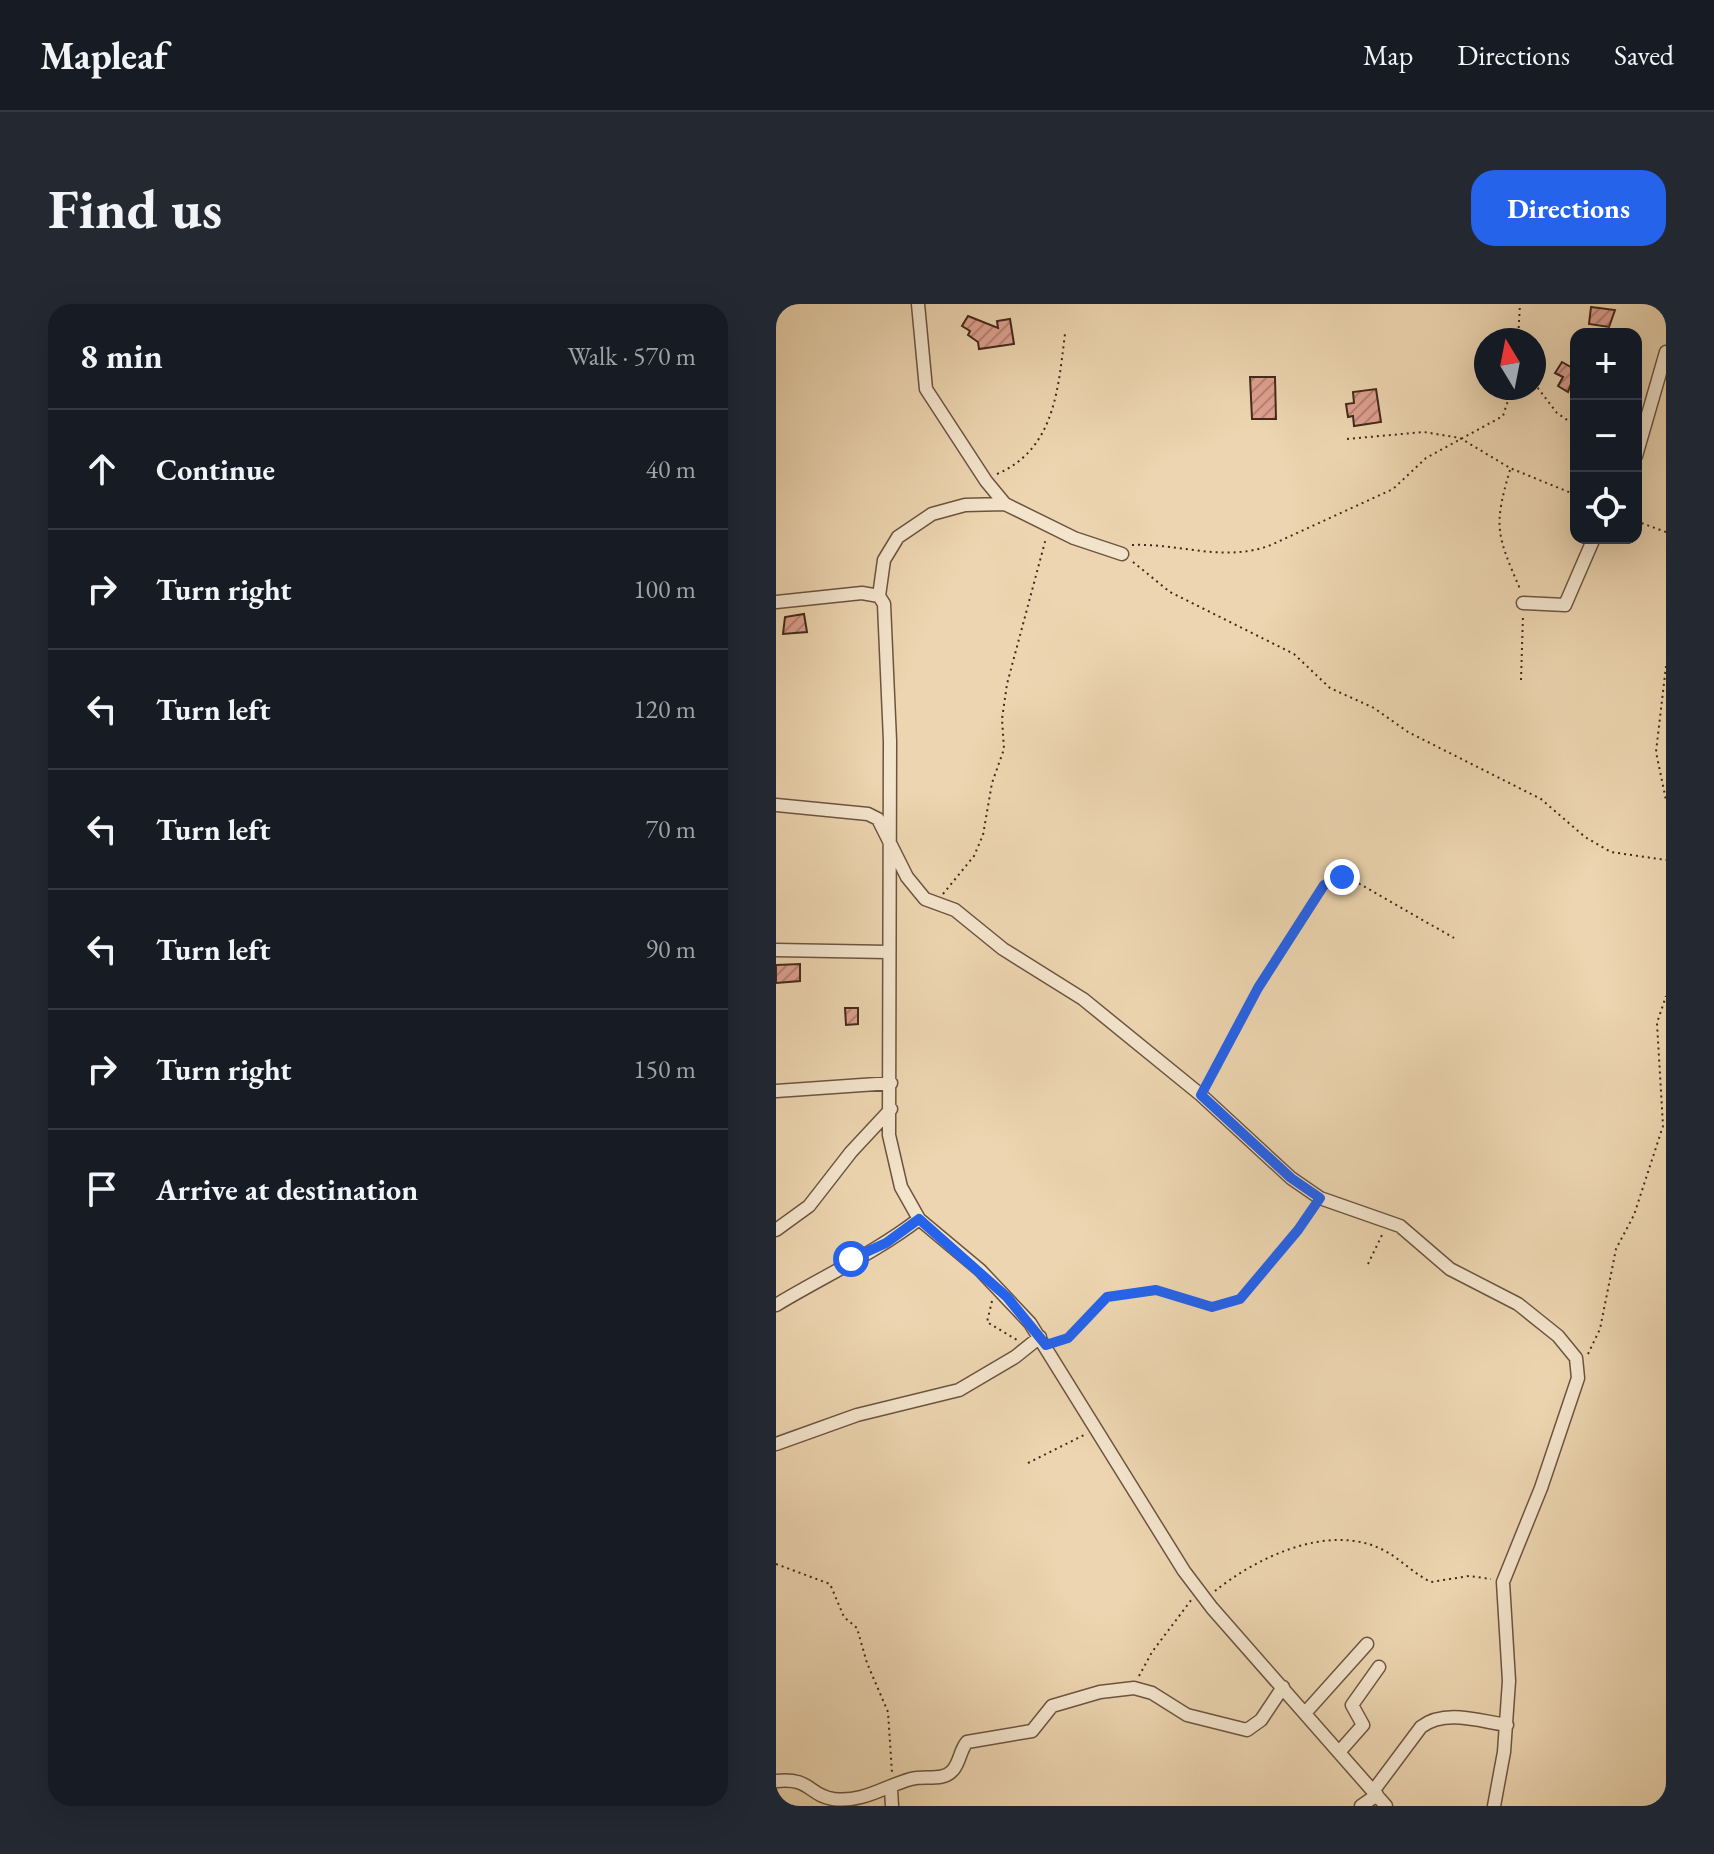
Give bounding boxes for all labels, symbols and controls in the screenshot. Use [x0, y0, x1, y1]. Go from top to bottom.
text: Mapleaf [40, 31, 167, 80]
text: Map [1363, 37, 1413, 73]
text: Directions [1457, 37, 1570, 73]
text: Saved [1614, 37, 1674, 73]
button: Directions [1471, 170, 1666, 246]
text: Find us [48, 172, 222, 245]
north arrow [1474, 328, 1546, 400]
map controls [1570, 328, 1642, 544]
button: + [1570, 328, 1642, 400]
text: 8 min [80, 334, 163, 378]
text: Walk · 570 m [568, 339, 696, 373]
button: − [1570, 400, 1642, 472]
icon: ahead [80, 447, 124, 491]
text: Continue [156, 450, 275, 489]
text: 40 m [646, 452, 696, 486]
button: locate [1570, 472, 1642, 544]
icon: right [80, 567, 124, 611]
text: Turn right [156, 570, 292, 609]
text: 100 m [633, 572, 696, 606]
icon: left [80, 687, 124, 731]
text: Turn left [156, 690, 270, 729]
text: 120 m [633, 692, 696, 726]
icon: left [80, 807, 124, 851]
text: Turn left [156, 810, 270, 849]
text: 70 m [646, 812, 696, 846]
route end [1324, 859, 1360, 895]
icon: left [80, 927, 124, 971]
text: Turn left [156, 930, 270, 969]
text: 90 m [646, 932, 696, 966]
icon: right [80, 1047, 124, 1091]
text: Turn right [156, 1050, 292, 1089]
text: 150 m [633, 1052, 696, 1086]
icon: arrive [80, 1167, 124, 1211]
text: Arrive at destination [156, 1170, 418, 1209]
route start [833, 1241, 869, 1277]

